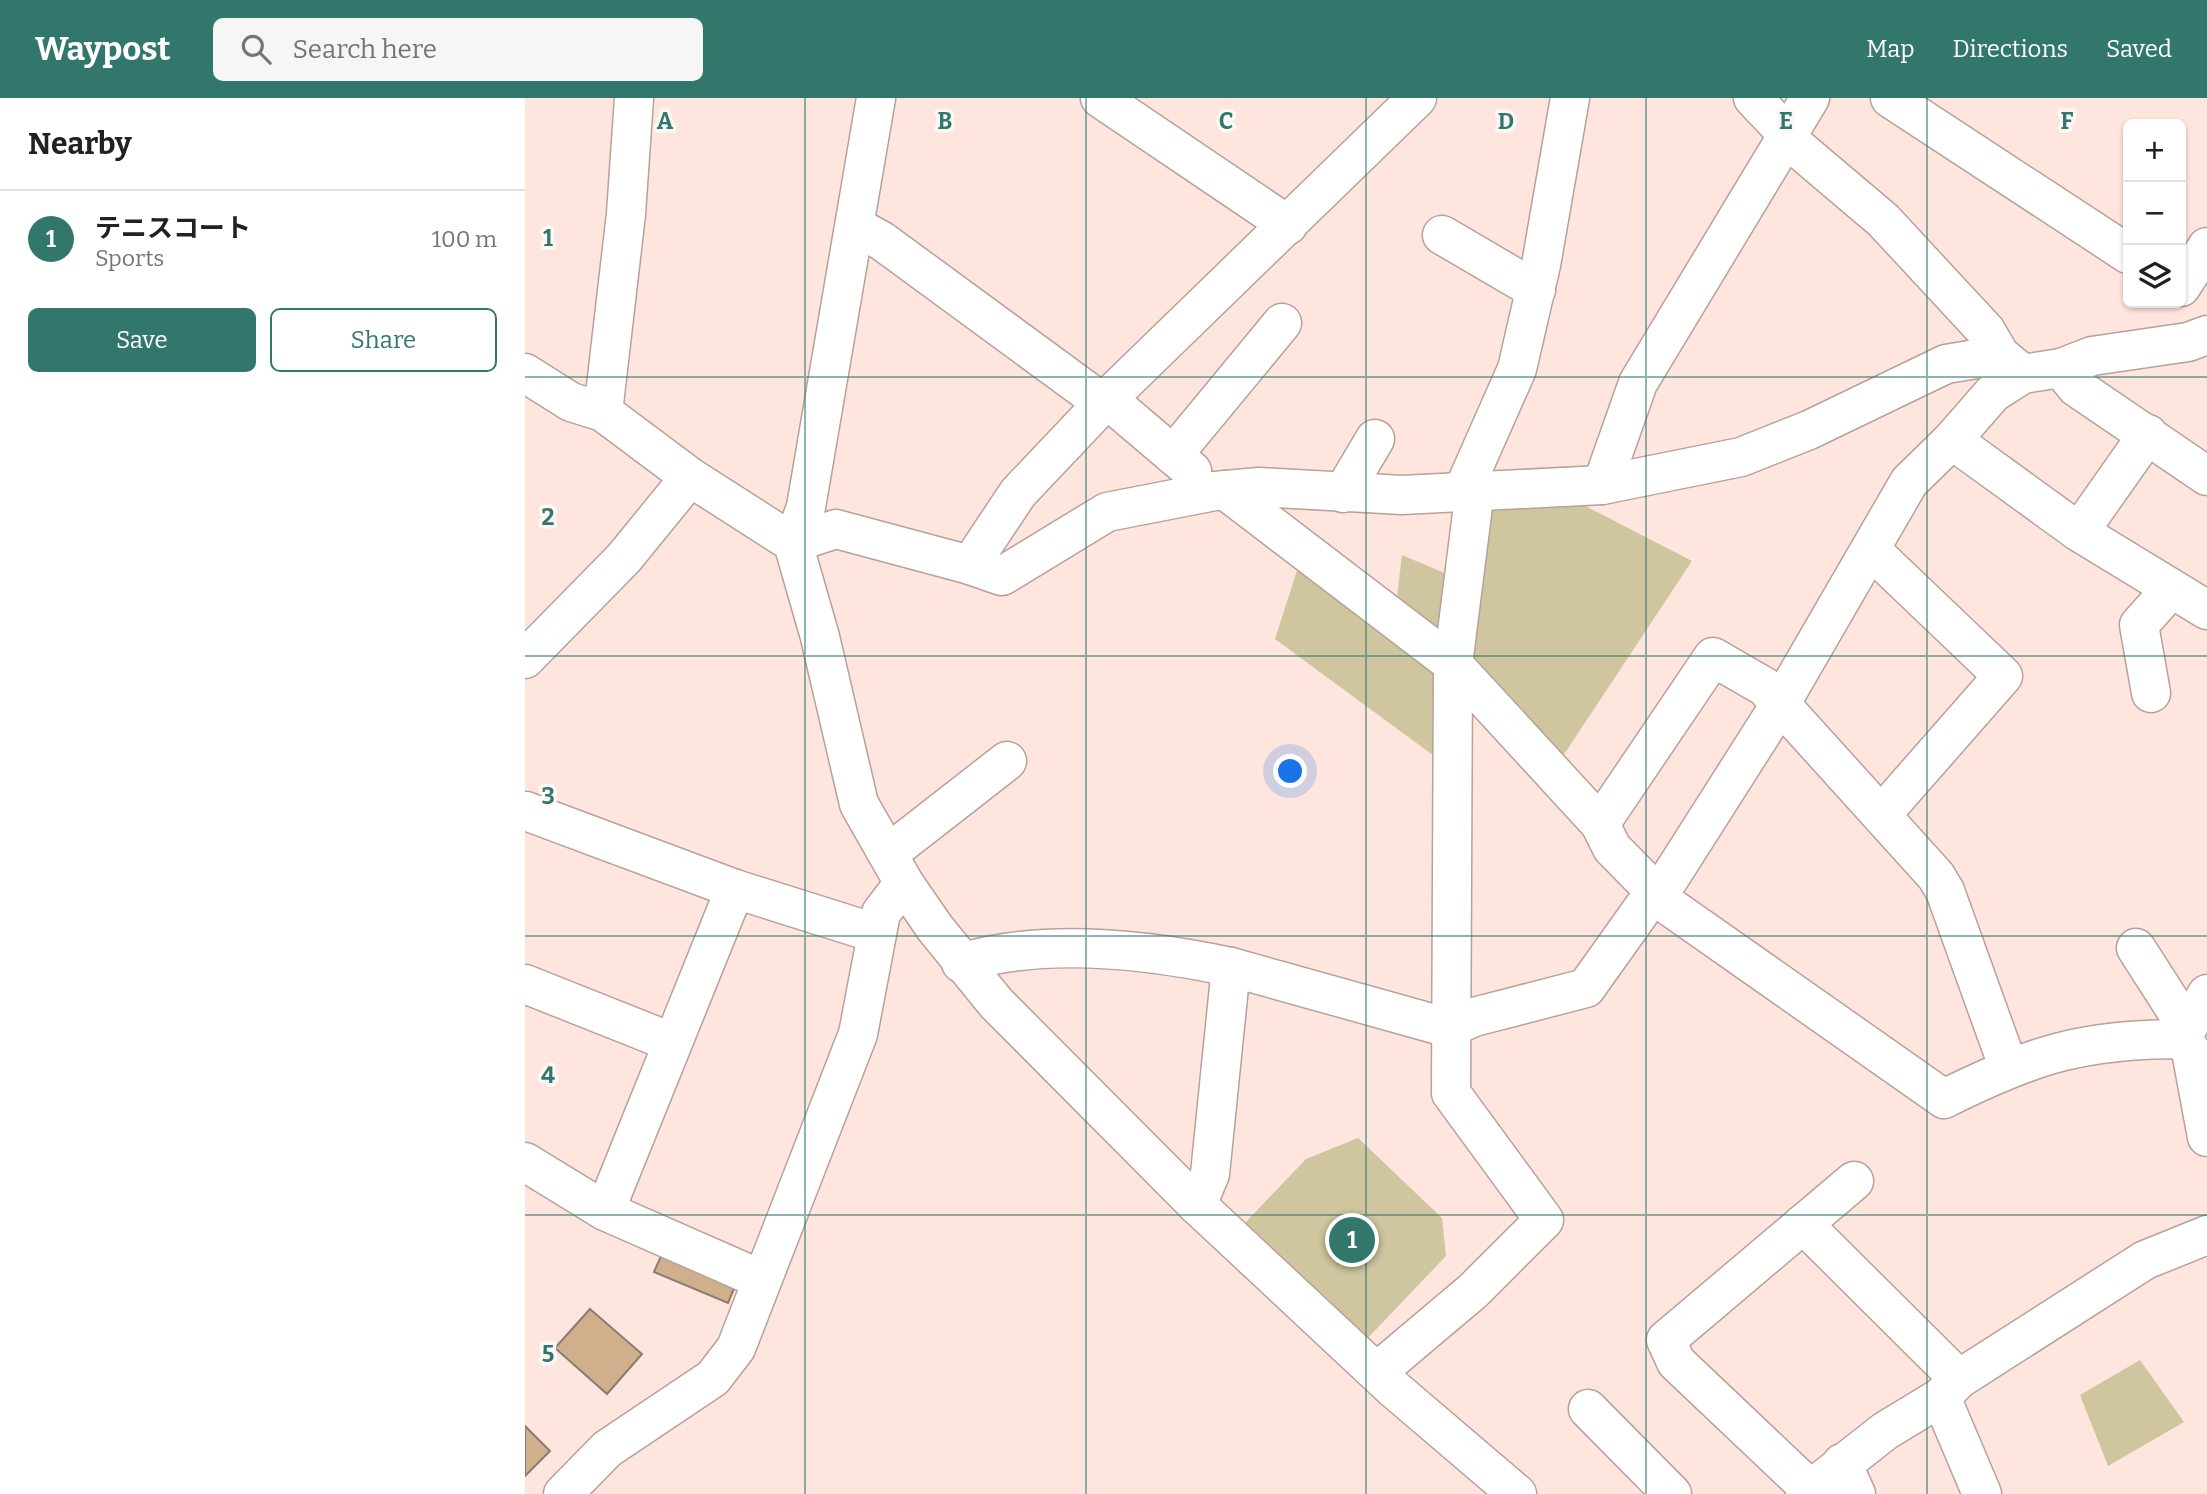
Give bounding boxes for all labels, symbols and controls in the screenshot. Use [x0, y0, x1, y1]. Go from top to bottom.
search box [213, 18, 703, 81]
text: Waypost [35, 29, 171, 69]
icon: search [237, 30, 275, 68]
text: Search here [293, 34, 437, 65]
text: Map [1866, 35, 1915, 63]
text: Directions [1953, 35, 2068, 63]
text: Saved [2106, 35, 2172, 63]
text: A [657, 107, 674, 135]
text: B [938, 107, 952, 135]
text: C [1219, 107, 1233, 135]
text: D [1498, 107, 1514, 135]
text: E [1779, 107, 1793, 135]
text: F [2061, 107, 2074, 135]
map controls [2123, 119, 2186, 308]
button: + [2123, 119, 2186, 182]
text: Nearby [28, 126, 132, 162]
button: − [2123, 182, 2186, 245]
text: テニスコート [95, 213, 251, 244]
text: 1 [543, 224, 553, 252]
text: 1 [46, 225, 56, 253]
text: 100 m [432, 225, 497, 253]
text: Sports [95, 244, 164, 272]
button: layers [2123, 245, 2186, 308]
button: Save [28, 308, 256, 372]
button: Share [270, 308, 497, 372]
text: 2 [542, 503, 555, 531]
your location [1273, 754, 1307, 788]
text: 3 [541, 782, 555, 810]
text: 4 [541, 1061, 555, 1089]
pin: 1 [1329, 1214, 1375, 1266]
text: 5 [542, 1340, 554, 1368]

